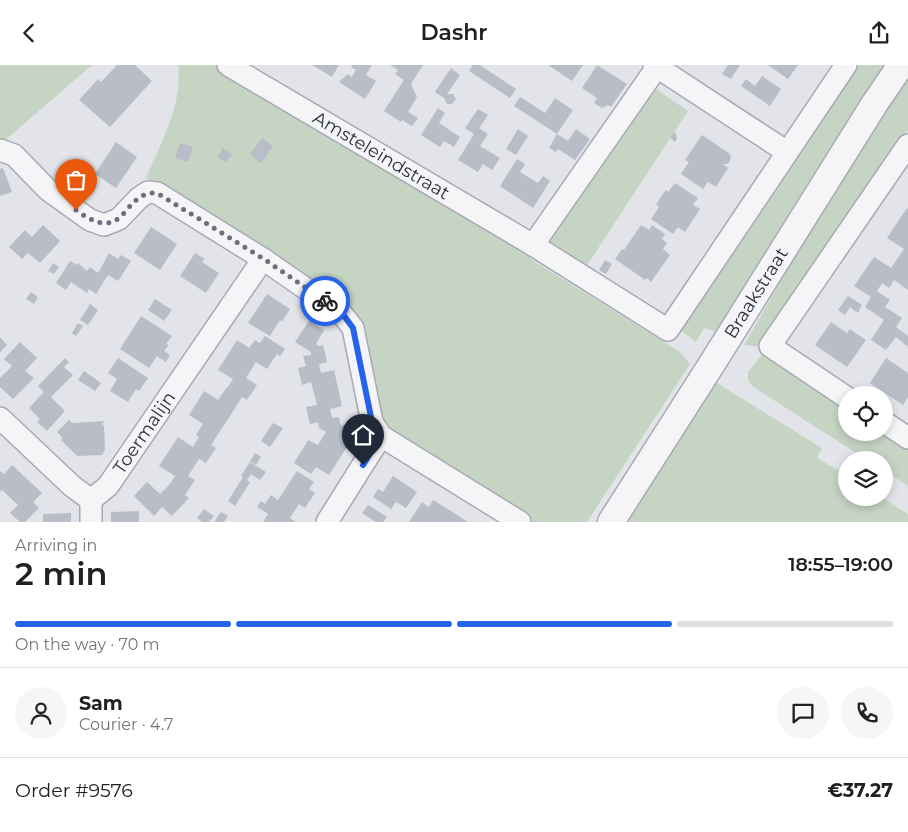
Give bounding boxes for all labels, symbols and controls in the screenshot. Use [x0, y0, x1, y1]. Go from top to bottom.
icon: back [15, 19, 43, 47]
text: Dashr [420, 19, 488, 46]
icon: share [865, 19, 893, 47]
street label: Amsteleindstraat [309, 107, 454, 204]
pin [55, 159, 97, 210]
icon: bag [62, 166, 90, 194]
street label: Braakstraat [720, 244, 793, 343]
courier [300, 276, 350, 326]
icon: bike [311, 287, 339, 315]
map controls [838, 386, 893, 506]
button: locate [838, 386, 893, 441]
street label: Toermalijn [108, 387, 180, 478]
pin [342, 414, 384, 465]
icon: home [349, 421, 377, 449]
button: layers [838, 451, 893, 506]
text: Arriving in [15, 536, 97, 555]
text: 18:55–19:00 [788, 553, 893, 576]
text: 2 min [15, 554, 107, 593]
text: On the way · 70 m [15, 635, 159, 654]
button: person [15, 687, 67, 739]
button: chat [777, 687, 829, 739]
button: phone [841, 687, 893, 739]
text: Sam [79, 692, 123, 715]
text: Courier · 4.7 [79, 715, 173, 734]
text: Order #9576 [15, 779, 133, 802]
text: €37.27 [827, 779, 893, 802]

